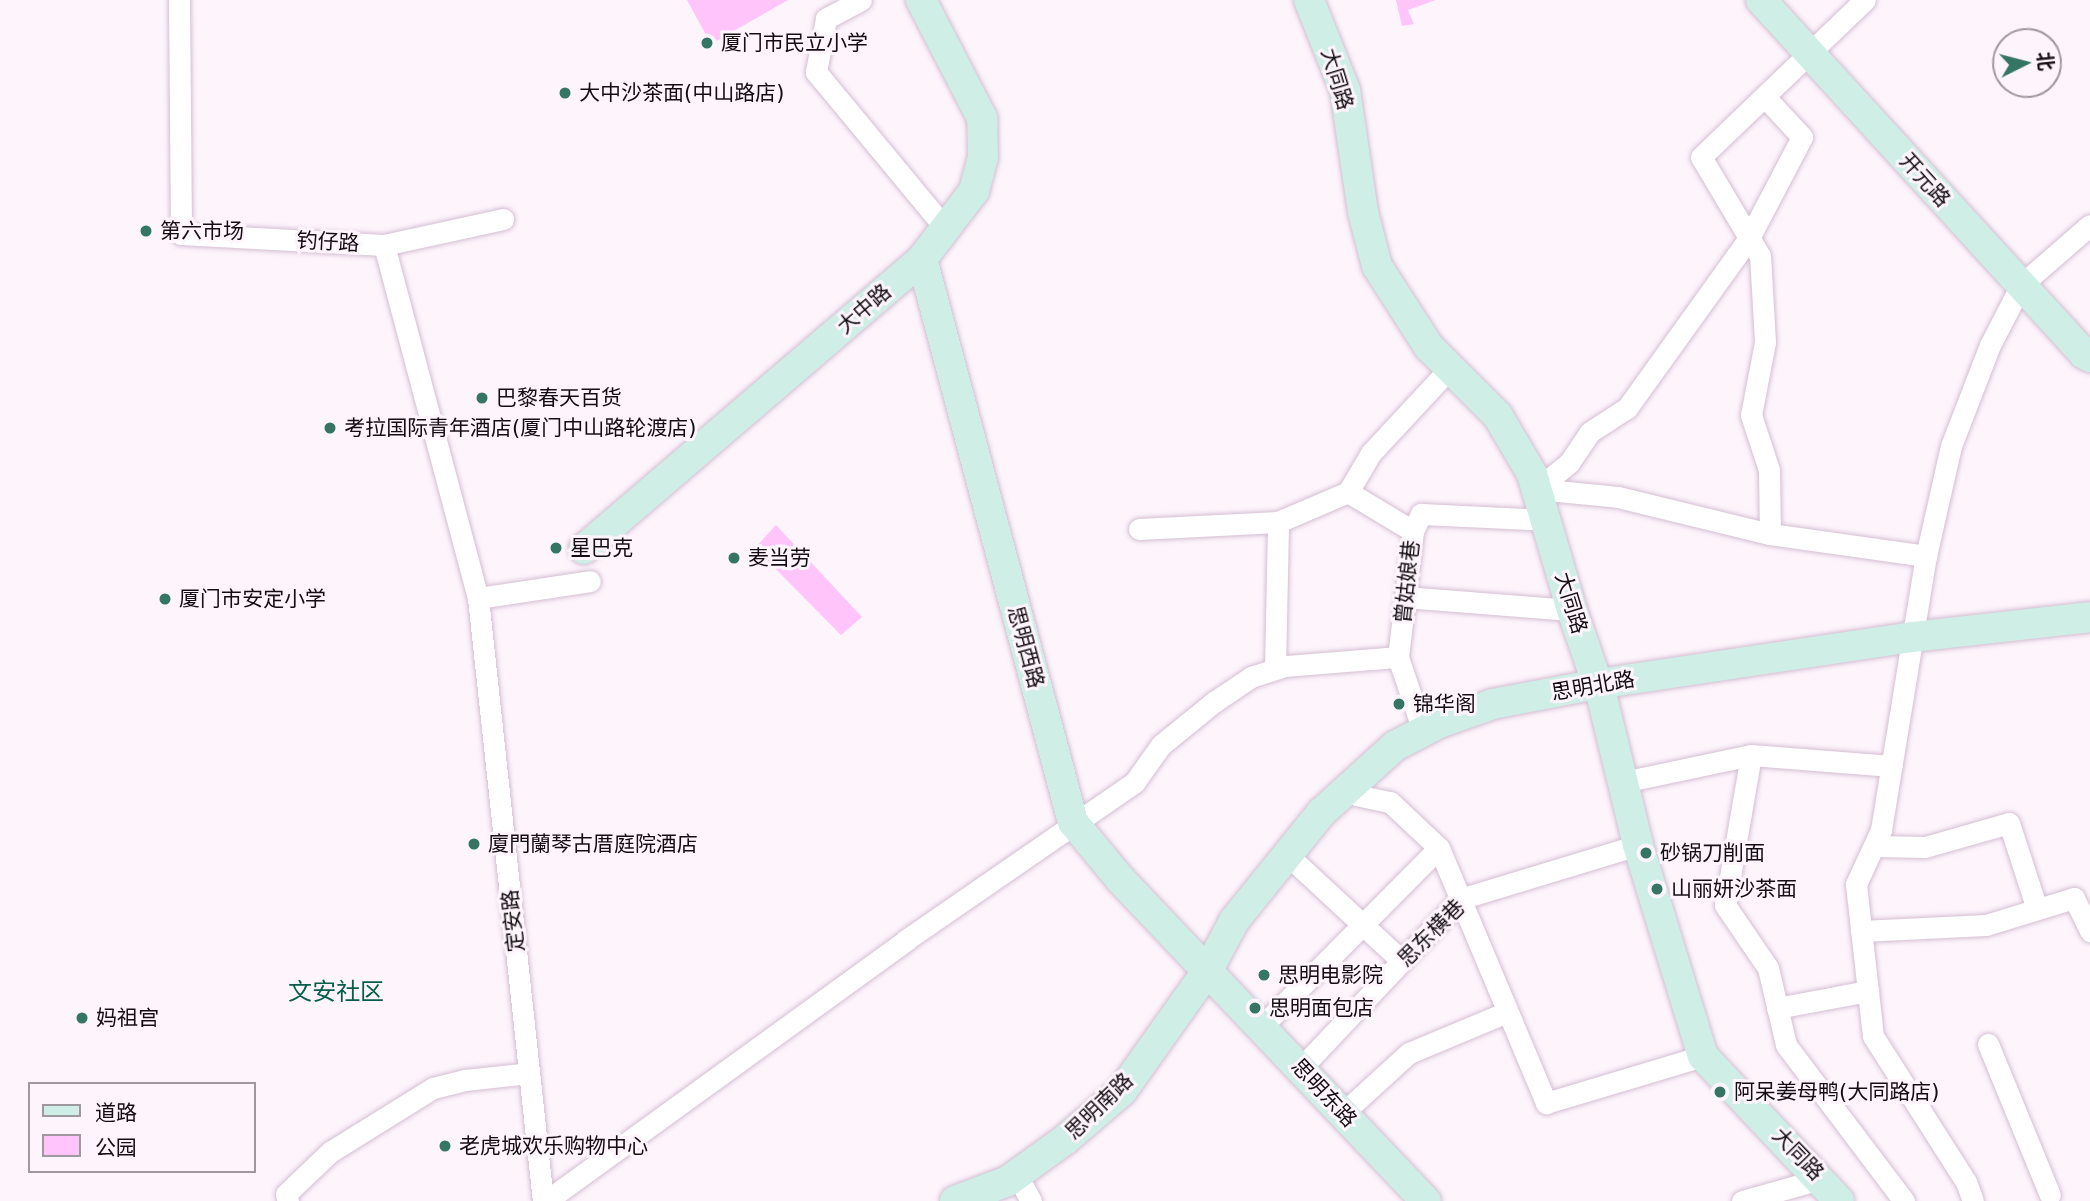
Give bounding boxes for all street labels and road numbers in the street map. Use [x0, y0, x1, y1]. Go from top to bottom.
street label: 大同路 [1316, 45, 1358, 113]
street label: 开元路 [1895, 148, 1955, 212]
street label: 钓仔路 [296, 228, 360, 256]
street label: 大中路 [832, 279, 896, 339]
street label: 曾姑娘巷 [1390, 539, 1424, 625]
street label: 大同路 [1550, 569, 1592, 637]
street label: 思明西路 [1003, 603, 1049, 691]
street label: 思明北路 [1549, 666, 1637, 706]
street label: 定安路 [497, 888, 529, 954]
street label: 思东横巷 [1392, 894, 1470, 972]
street label: 思明东路 [1286, 1054, 1362, 1132]
street label: 思明南路 [1060, 1068, 1138, 1144]
street label: 大同路 [1767, 1123, 1829, 1185]

